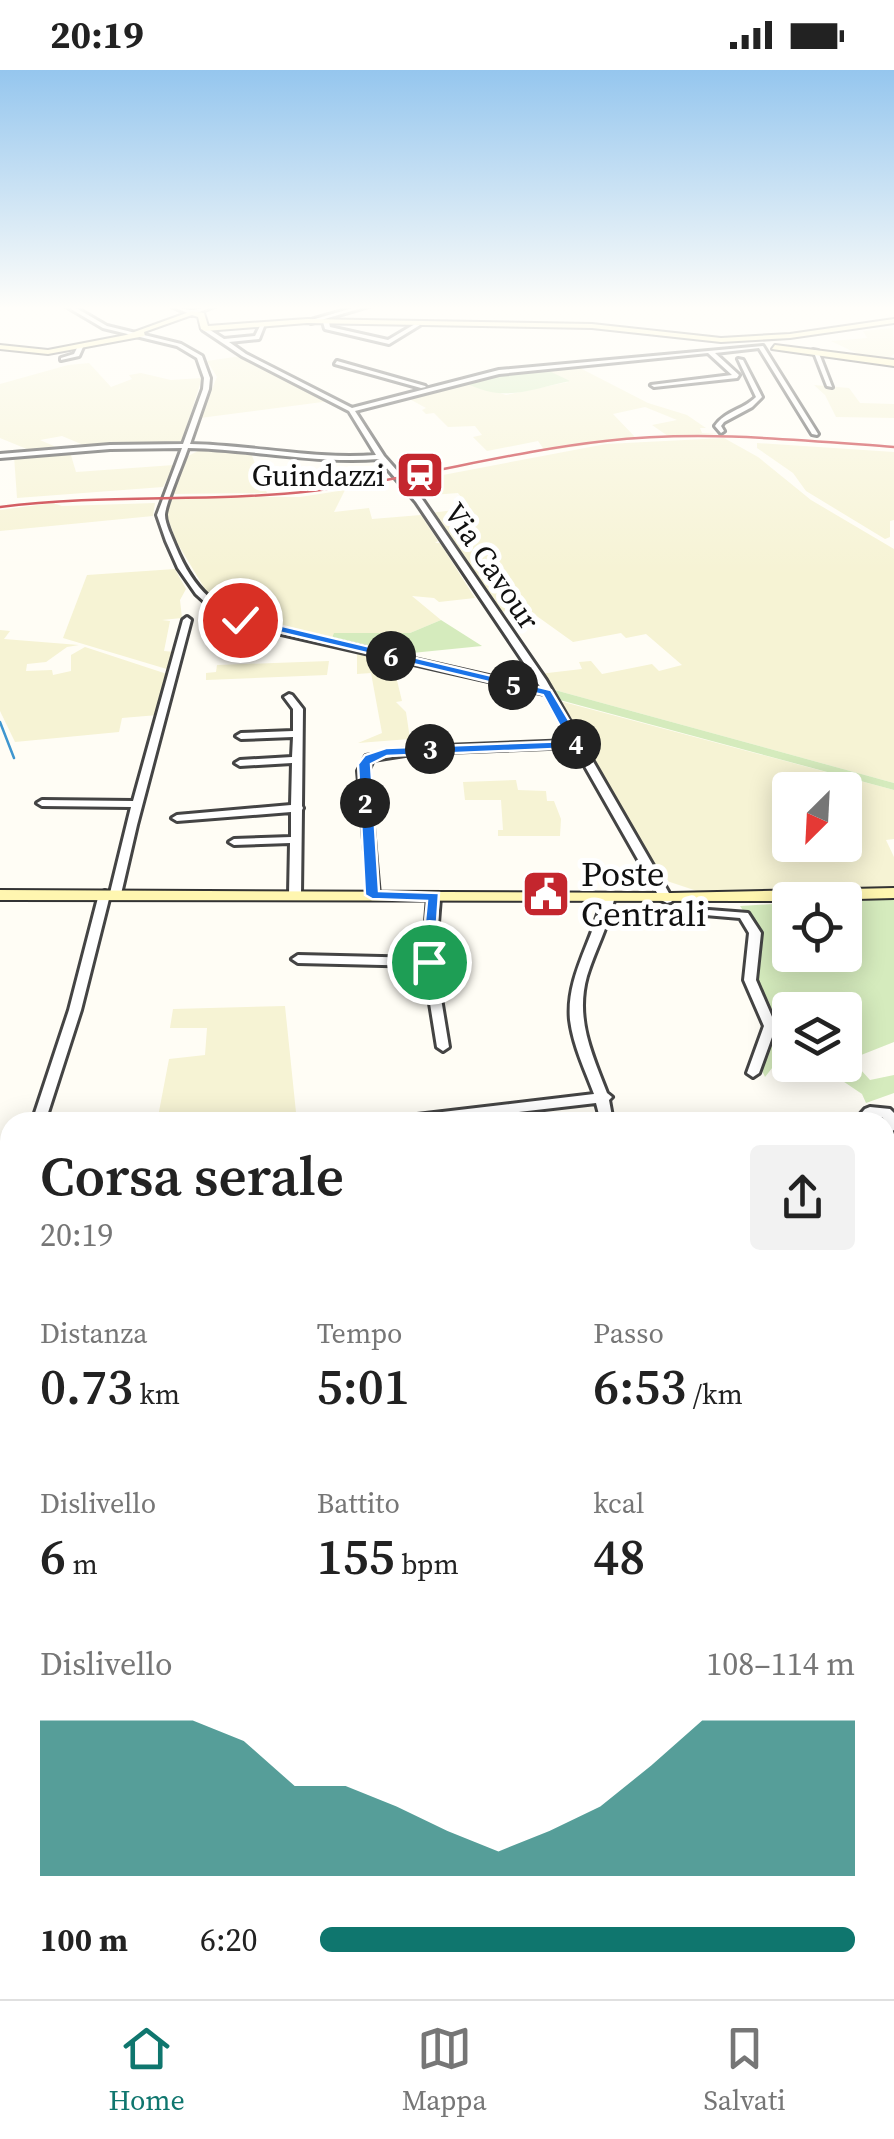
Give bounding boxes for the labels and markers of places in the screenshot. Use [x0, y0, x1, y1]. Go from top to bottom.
station icon: Guindazzi [394, 449, 446, 501]
place label: Guindazzi [252, 455, 385, 496]
pin [198, 578, 283, 663]
pin: 6 [366, 631, 416, 681]
pin: 5 [488, 660, 538, 710]
pin: 4 [551, 719, 601, 769]
pin: 3 [405, 724, 455, 774]
pin: 2 [340, 778, 390, 828]
place label: Poste Centrali [581, 850, 706, 938]
public building icon: Poste Centrali [520, 868, 572, 920]
pin [387, 920, 472, 1005]

